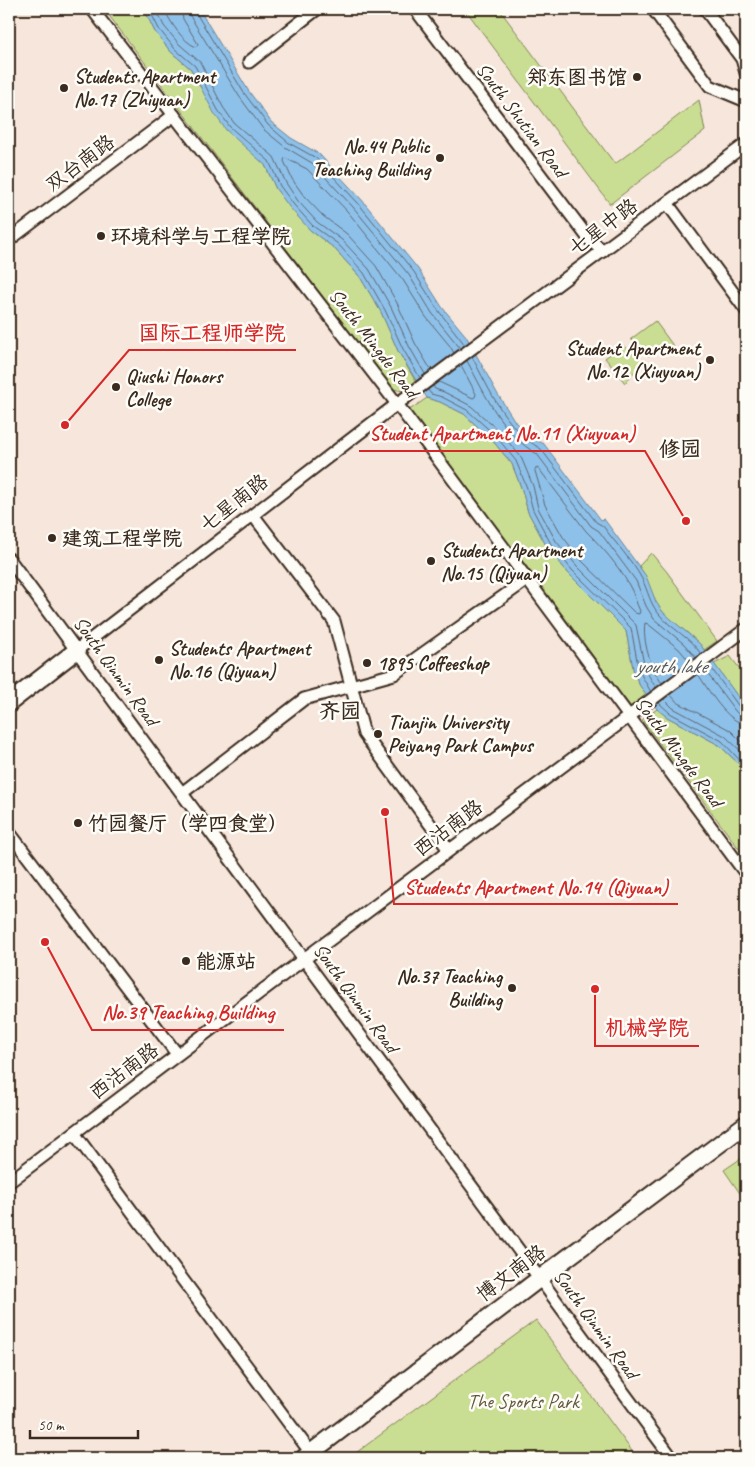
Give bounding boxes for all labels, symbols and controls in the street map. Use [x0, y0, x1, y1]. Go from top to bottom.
street label: South Shutian Road [471, 58, 575, 185]
place label: Students Apartment No.17 (Zhiyuan) [74, 64, 217, 113]
place label: 郑东图书馆 [527, 65, 627, 90]
marker: 郑东图书馆 [631, 71, 643, 83]
marker: Students Apartment No.17 (Zhiyuan) [58, 82, 70, 94]
street label: 双台南路 [41, 128, 120, 197]
place label: No.44 Public Teaching Building [312, 134, 432, 182]
marker: No.44 Public Teaching Building [434, 152, 446, 164]
street label: 七星中路 [564, 192, 643, 261]
place label: 环境科学与工程学院 [111, 224, 291, 249]
marker: 环境科学与工程学院 [95, 230, 107, 242]
street label: South Mingde Road [324, 283, 426, 405]
callout: 国际工程师学院 [129, 314, 296, 350]
text: 国际工程师学院 [139, 320, 286, 346]
place label: Student Apartment No.12 (Xiuyuan) [566, 336, 702, 384]
marker: Student Apartment No.12 (Xiuyuan) [704, 354, 716, 366]
place label: Qiushi Honors College [126, 364, 224, 412]
marker: Qiushi Honors College [110, 381, 122, 393]
callout: Student Apartment No.11 (Xiuyuan) [359, 415, 645, 451]
text: Student Apartment No.11 (Xiuyuan) [369, 420, 637, 446]
district label: 修园 [659, 436, 701, 462]
street label: 七星南路 [195, 468, 274, 537]
place label: 建筑工程学院 [62, 526, 182, 551]
marker: 建筑工程学院 [46, 532, 58, 544]
place label: Students Apartment No.15 (Qiyuan) [441, 538, 584, 586]
marker: Students Apartment No.15 (Qiyuan) [425, 555, 437, 567]
street label: South Qinmin Road [68, 611, 166, 733]
place label: Students Apartment No.16 (Qiyuan) [169, 636, 312, 684]
place label: 1895 Coffeeshop [377, 651, 490, 676]
water label: youth lake [634, 653, 709, 679]
marker: Students Apartment No.16 (Qiyuan) [153, 654, 165, 666]
marker: 1895 Coffeeshop [361, 657, 373, 669]
street label: South Mingde Road [629, 692, 730, 815]
district label: 齐园 [319, 698, 361, 724]
place label: Tianjin University Peiyang Park Campus [388, 710, 534, 758]
marker: Tianjin University Peiyang Park Campus [372, 728, 384, 740]
street label: 西沽南路 [409, 793, 488, 862]
place label: 竹园餐厅（学四食堂） [88, 811, 288, 836]
marker: 竹园餐厅（学四食堂） [72, 817, 84, 829]
callout: Students Apartment No.14 (Qiyuan) [394, 868, 678, 904]
text: Students Apartment No.14 (Qiyuan) [404, 874, 670, 900]
street label: South Qinmin Road [308, 938, 406, 1060]
place label: 能源站 [196, 949, 256, 974]
marker: 能源站 [180, 955, 192, 967]
place label: No.37 Teaching Building [397, 964, 504, 1012]
marker: No.37 Teaching Building [506, 982, 518, 994]
callout: No.39 Teaching Building [92, 994, 284, 1030]
text: No.39 Teaching Building [102, 999, 276, 1025]
callout: 机械学院 [595, 1010, 699, 1046]
text: 机械学院 [605, 1015, 689, 1041]
street label: 西沽南路 [85, 1036, 164, 1105]
street label: 博文南路 [472, 1238, 551, 1307]
street label: South Qinmin Road [548, 1264, 646, 1386]
park label: The Sports Park [467, 1389, 580, 1414]
scale bar [30, 1407, 138, 1439]
text: 50 m [38, 1416, 65, 1435]

